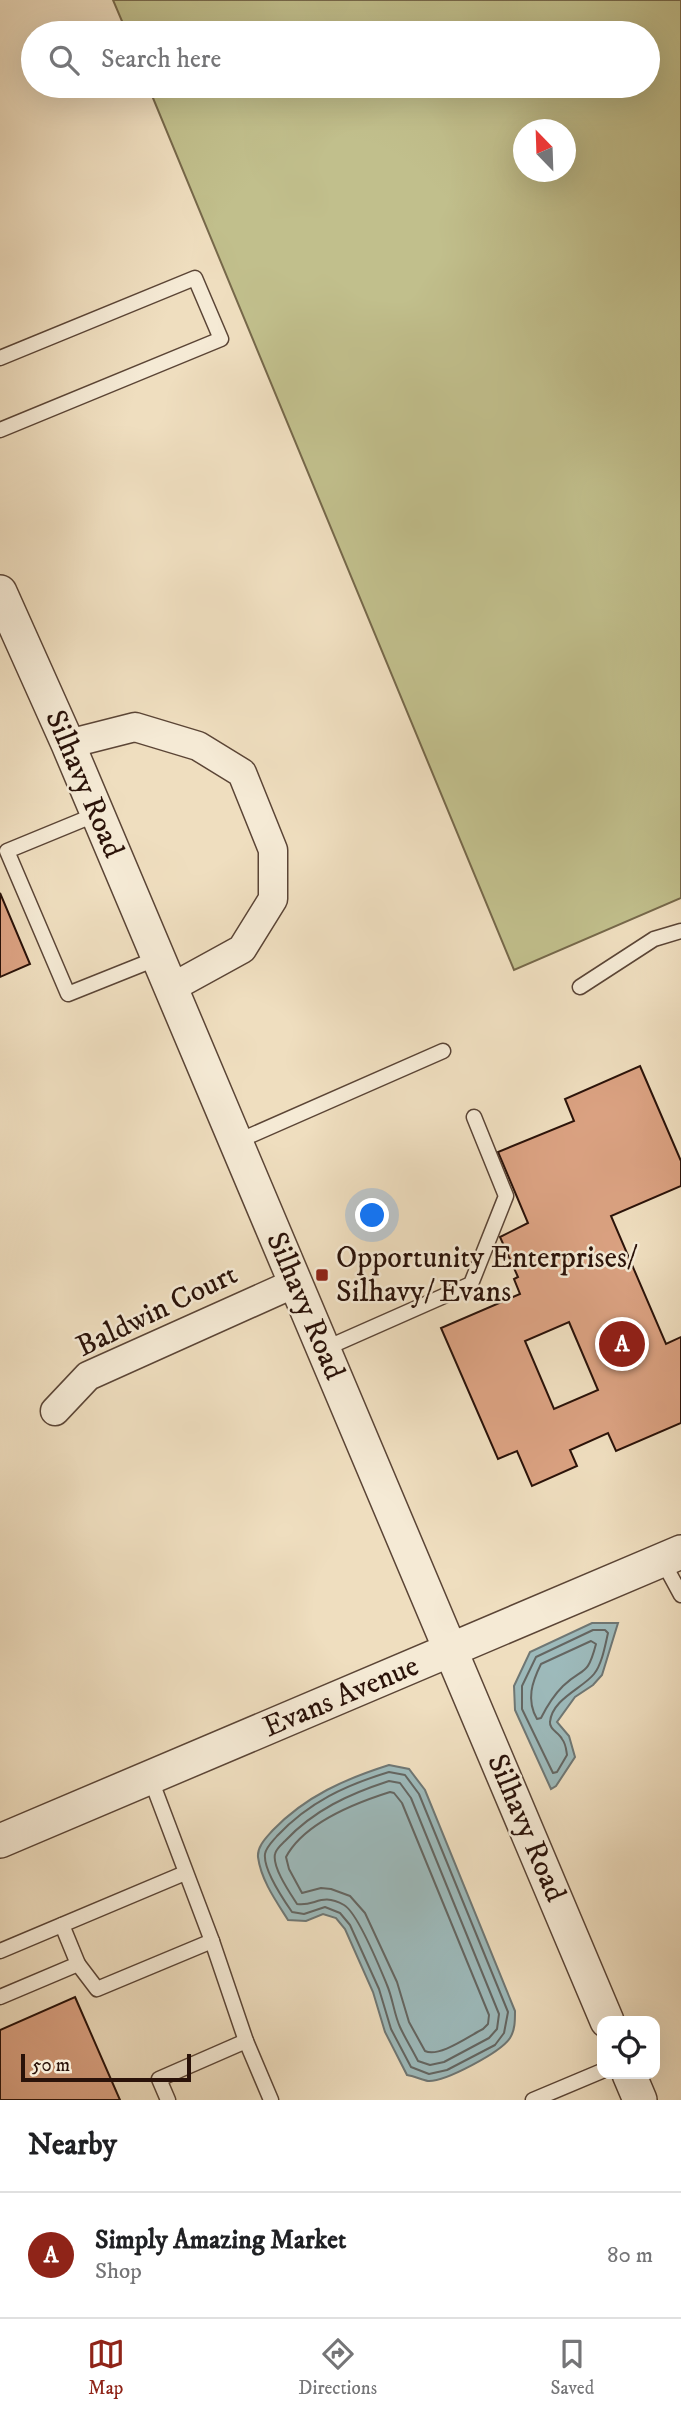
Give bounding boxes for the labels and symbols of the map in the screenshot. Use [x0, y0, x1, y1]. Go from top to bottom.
north arrow [513, 119, 576, 182]
street label: Silhavy Road [36, 705, 132, 863]
your location [355, 1198, 389, 1232]
street label: Silhavy Road [257, 1227, 353, 1385]
place label: Opportunity Enterprises/ Silhavy/ Evans [336, 1240, 638, 1311]
street label: Baldwin Court [71, 1256, 243, 1366]
marker: Opportunity Enterprises/ Silhavy/ Evans [314, 1267, 330, 1283]
pin: A [599, 1318, 645, 1370]
street label: Evans Avenue [258, 1648, 424, 1746]
street label: Silhavy Road [478, 1749, 574, 1907]
scale bar [21, 2051, 191, 2083]

